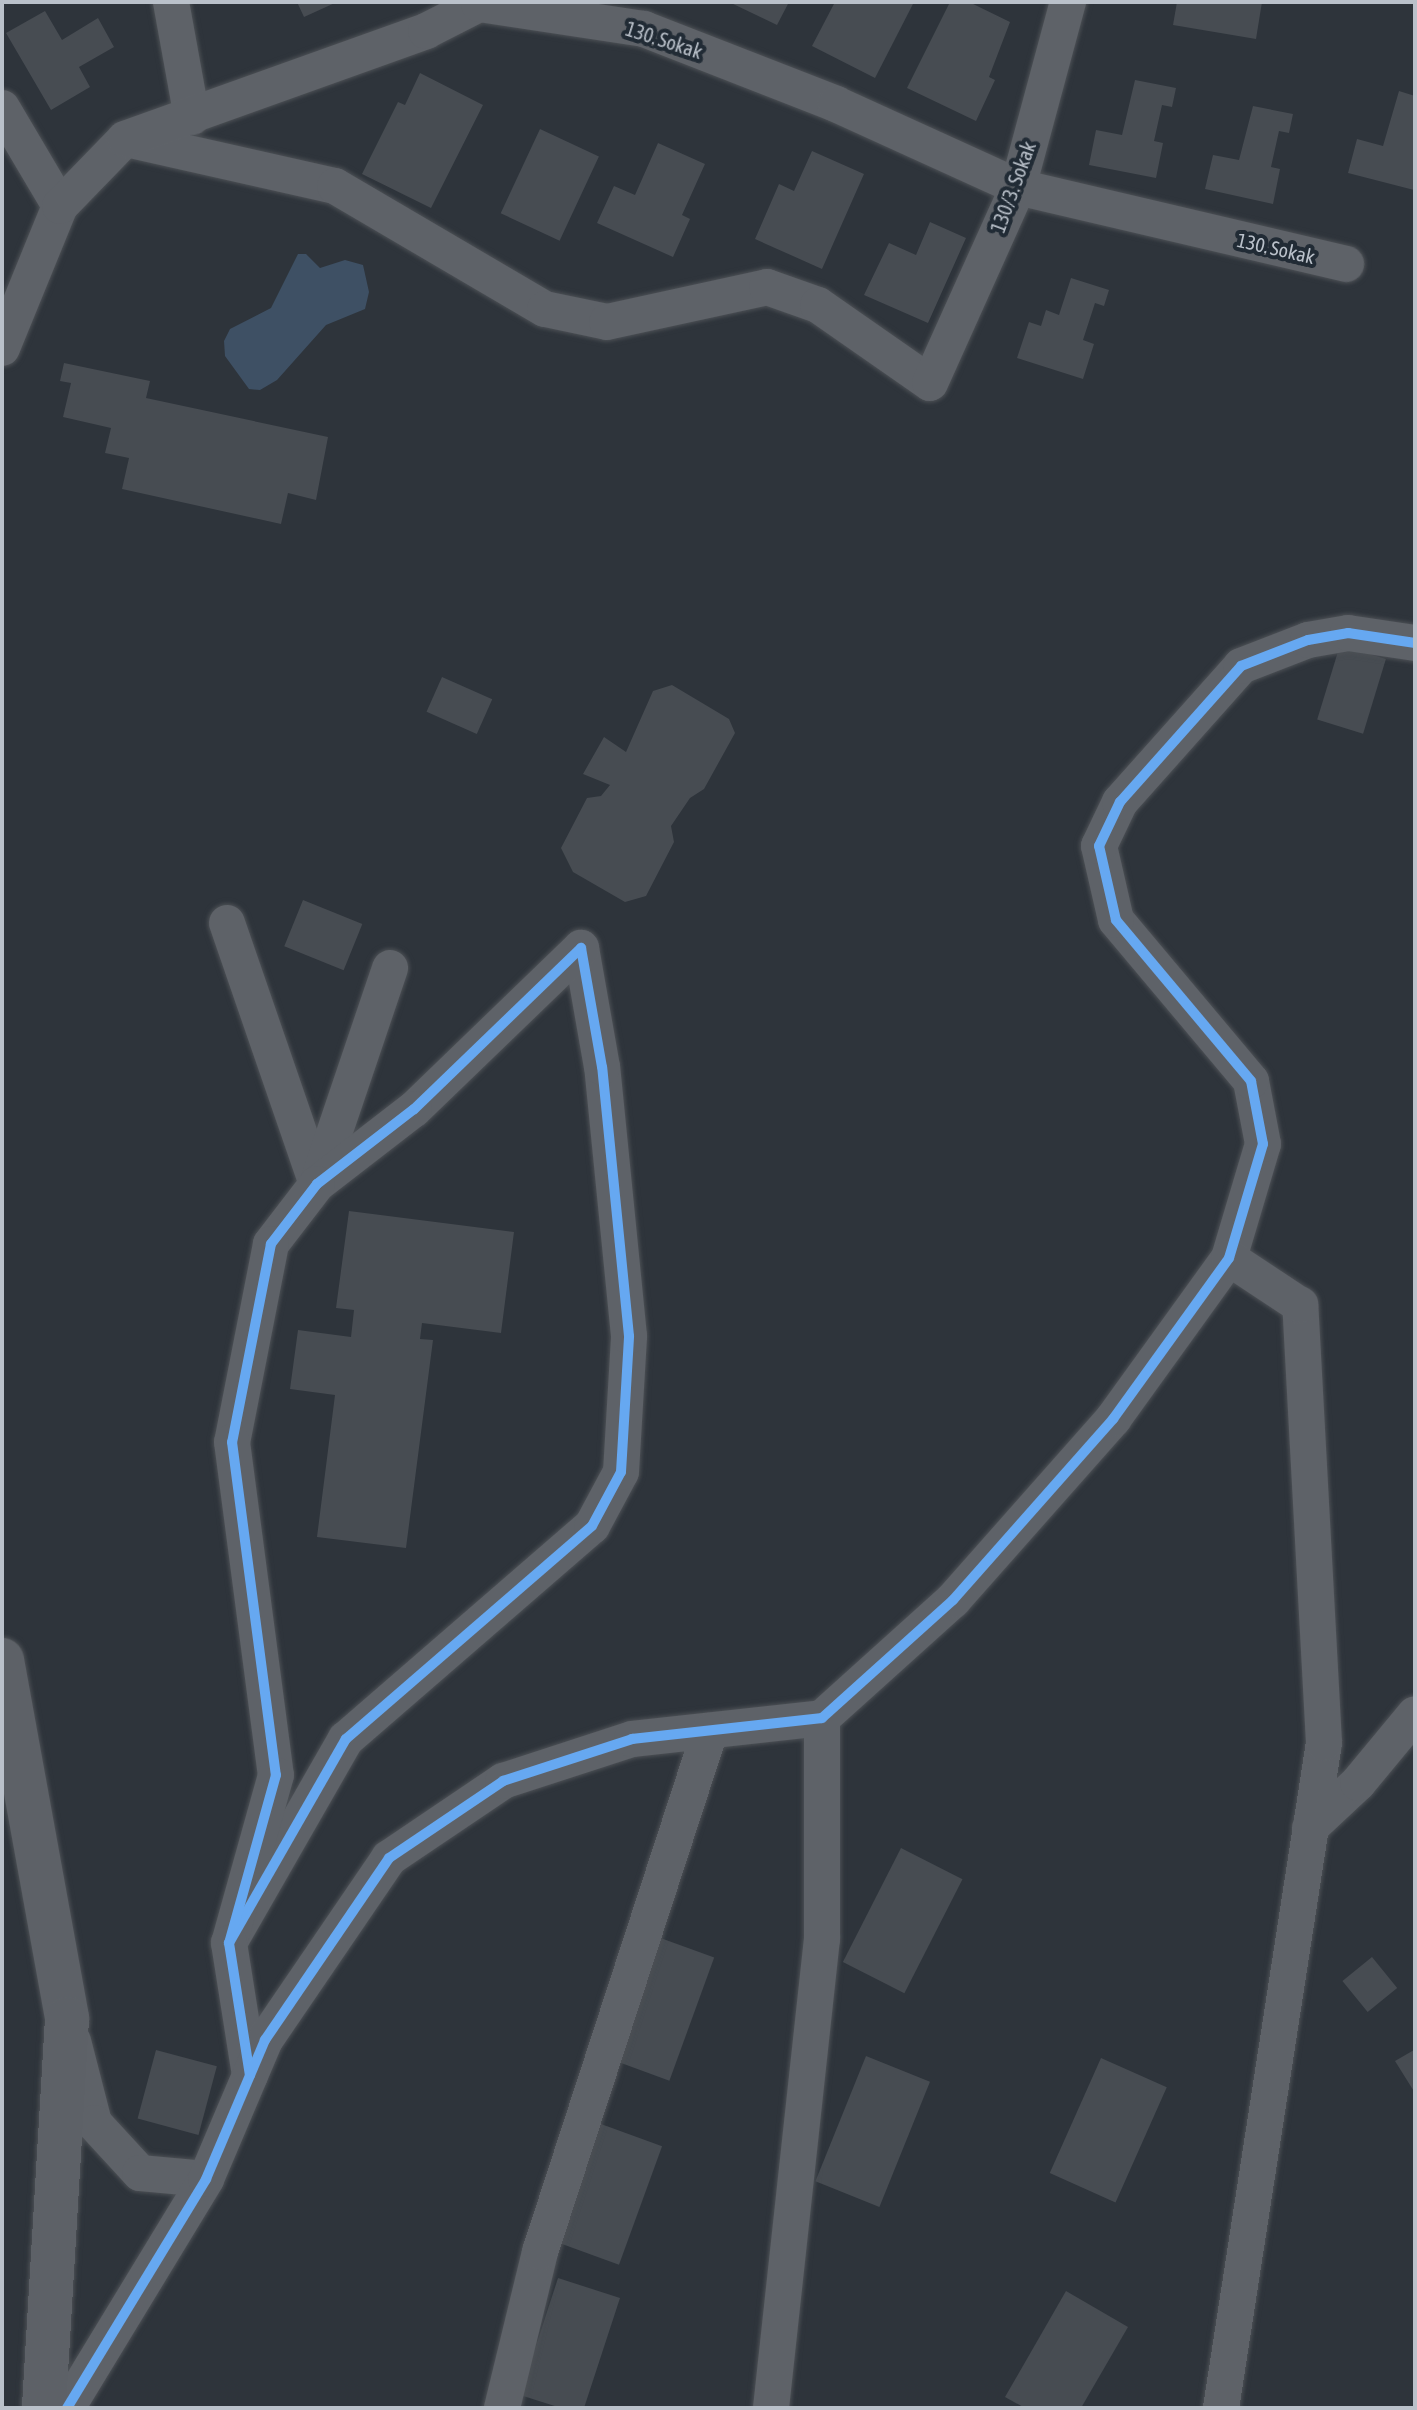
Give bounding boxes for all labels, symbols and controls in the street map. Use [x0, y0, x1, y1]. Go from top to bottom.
street label: 130. Sokak [623, 16, 705, 64]
street label: 130/3. Sokak [985, 138, 1041, 236]
street label: 130. Sokak [1235, 227, 1317, 269]

